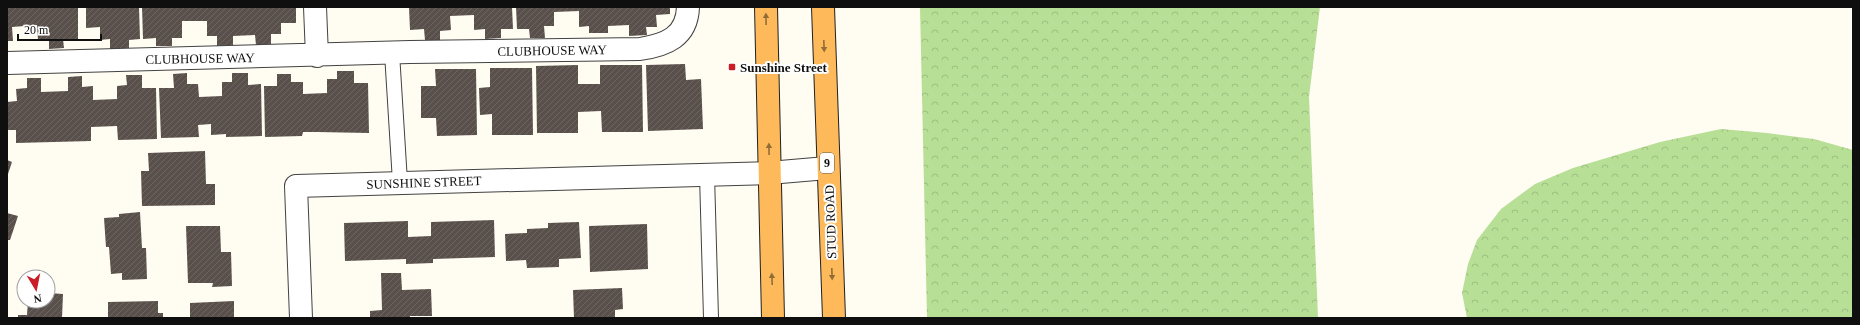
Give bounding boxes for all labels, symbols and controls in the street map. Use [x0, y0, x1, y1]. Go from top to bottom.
one-way arrow [763, 12, 769, 25]
scale bar [18, 16, 101, 42]
text: 20 m [24, 23, 49, 37]
one-way arrow [821, 40, 827, 53]
street label: CLUBHOUSE WAY [497, 42, 607, 59]
street label: CLUBHOUSE WAY [145, 50, 255, 67]
place label: Sunshine Street [740, 60, 827, 75]
marker: Sunshine Street [727, 62, 737, 72]
one-way arrow [766, 142, 772, 155]
road number: 9 [820, 153, 834, 173]
street label: SUNSHINE STREET [366, 173, 482, 192]
street label: STUD ROAD [822, 185, 839, 259]
one-way arrow [829, 268, 835, 281]
north arrow [16, 269, 56, 309]
one-way arrow [769, 272, 775, 285]
text: N [33, 292, 43, 305]

